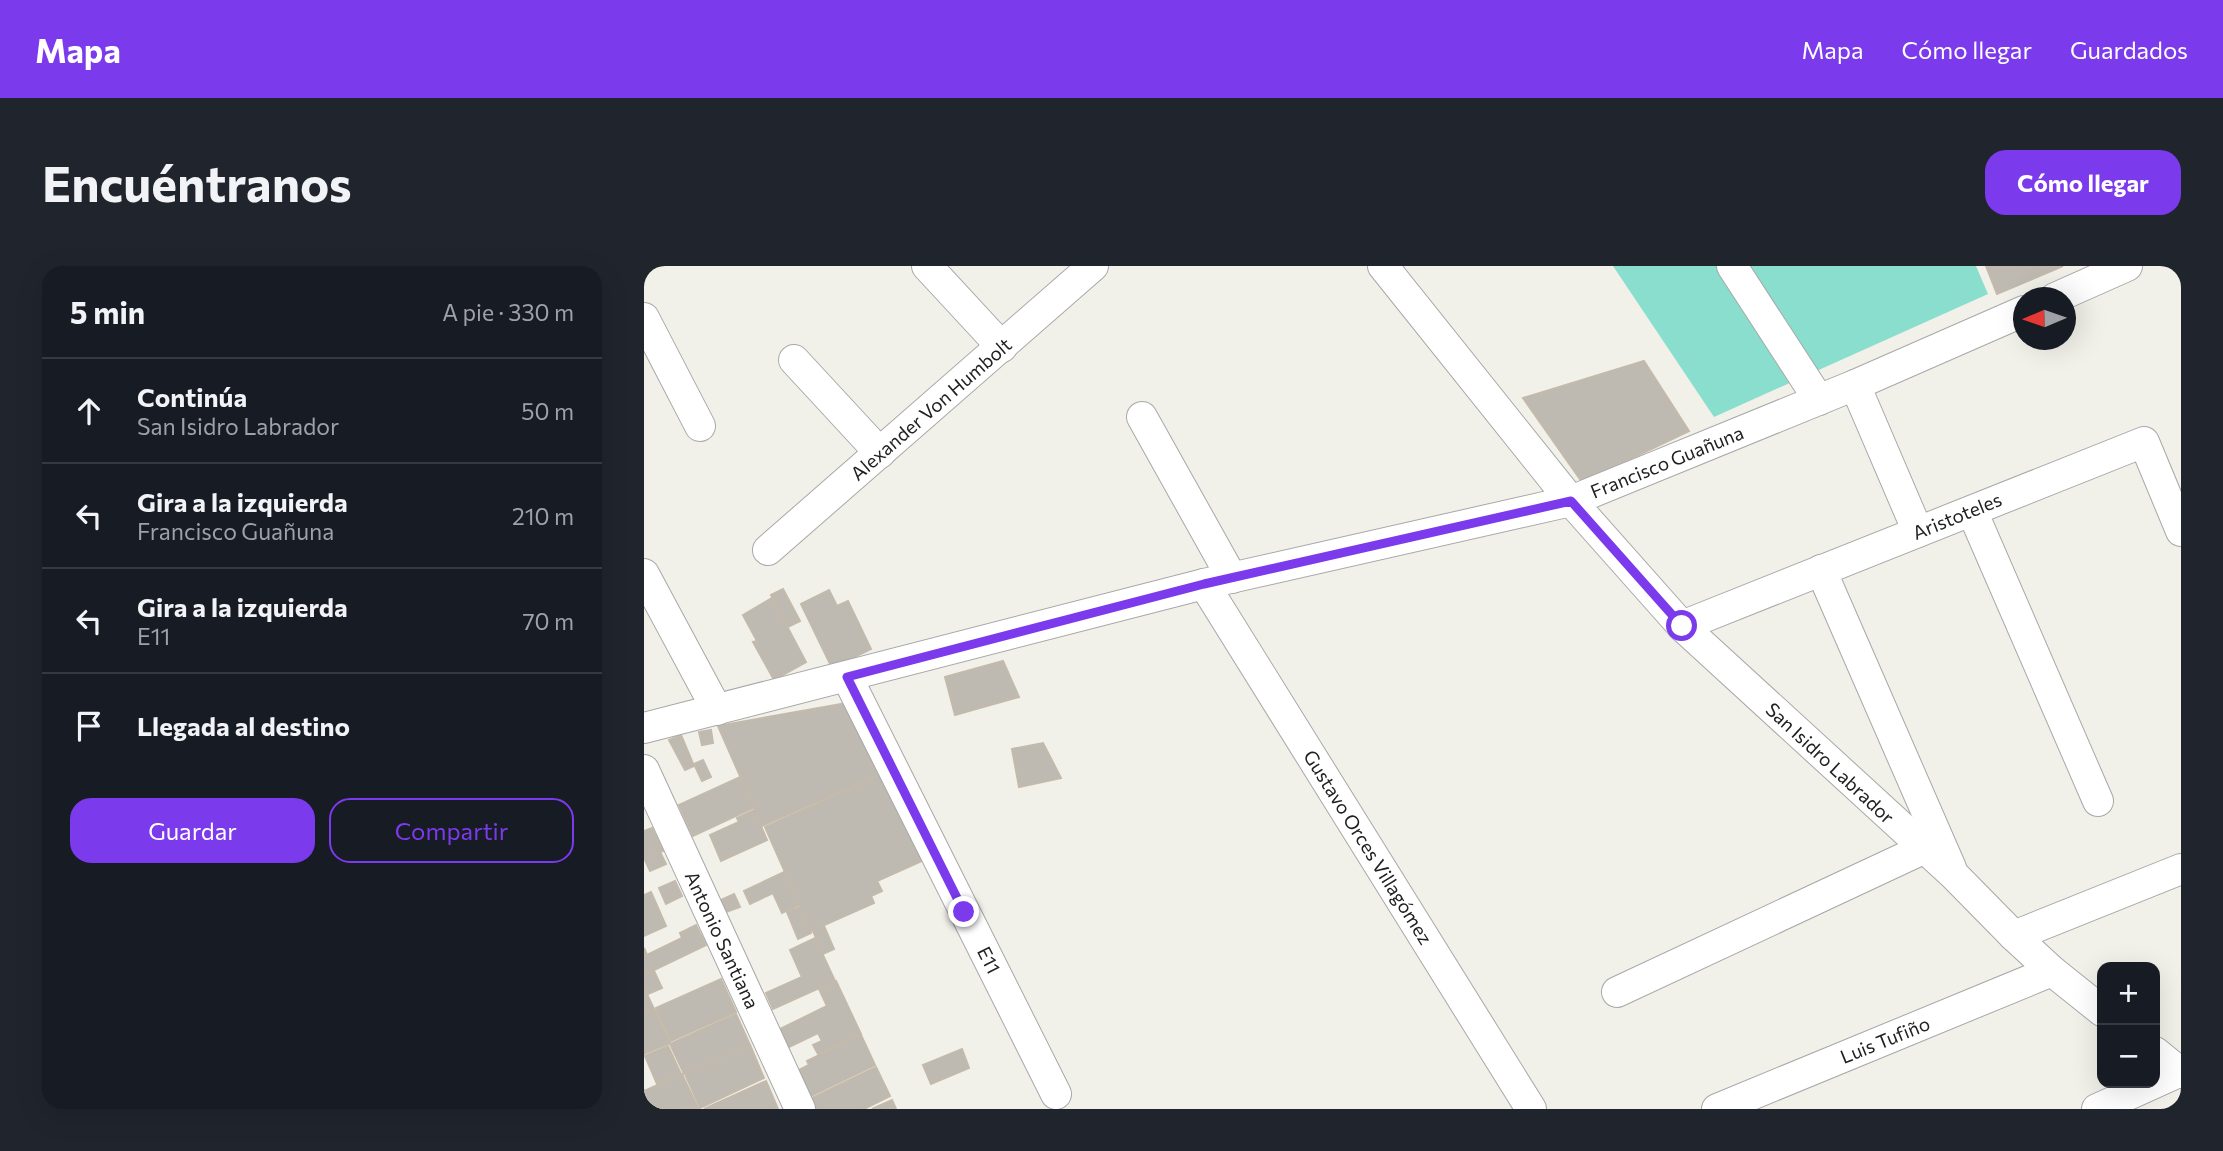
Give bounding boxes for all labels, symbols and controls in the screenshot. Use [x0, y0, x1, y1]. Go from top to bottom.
text: Mapa [35, 29, 121, 70]
text: Mapa [1801, 35, 1864, 64]
text: Cómo llegar [1902, 35, 2032, 64]
text: Guardados [2070, 35, 2188, 64]
button: Cómo llegar [1985, 150, 2181, 215]
text: Encuéntranos [42, 152, 352, 212]
north arrow [2013, 287, 2076, 350]
text: 5 min [70, 293, 145, 330]
text: A pie · 330 m [442, 298, 574, 326]
street label: Alexander Von Humbolt [846, 332, 1016, 485]
text: Continúa [137, 381, 247, 412]
icon: ahead [70, 392, 108, 430]
text: 50 m [521, 397, 574, 425]
text: San Isidro Labrador [137, 412, 339, 440]
street label: Francisco Guañuna [1587, 420, 1747, 503]
text: Gira a la izquierda [137, 486, 348, 517]
street label: Aristoteles [1909, 487, 2005, 544]
icon: left [70, 497, 108, 535]
text: 210 m [512, 502, 574, 530]
text: Francisco Guañuna [137, 517, 334, 545]
text: Gira a la izquierda [137, 591, 348, 622]
icon: left [70, 602, 108, 640]
text: 70 m [522, 607, 574, 635]
route start [1666, 610, 1697, 641]
text: E11 [137, 622, 170, 650]
street label: San Isidro Labrador [1761, 697, 1900, 828]
icon: arrive [70, 707, 108, 745]
text: Llegada al destino [137, 710, 350, 741]
street label: Gustavo Orces Villagómez [1299, 745, 1438, 948]
button: Guardar [70, 798, 315, 863]
button: Compartir [329, 798, 574, 863]
street label: Antonio Santiana [681, 867, 764, 1012]
route end [948, 896, 979, 927]
street label: E11 [973, 942, 1006, 977]
map controls [2097, 962, 2160, 1088]
button: + [2097, 962, 2160, 1025]
street label: Luis Tufiño [1837, 1011, 1933, 1068]
button: − [2097, 1025, 2160, 1088]

